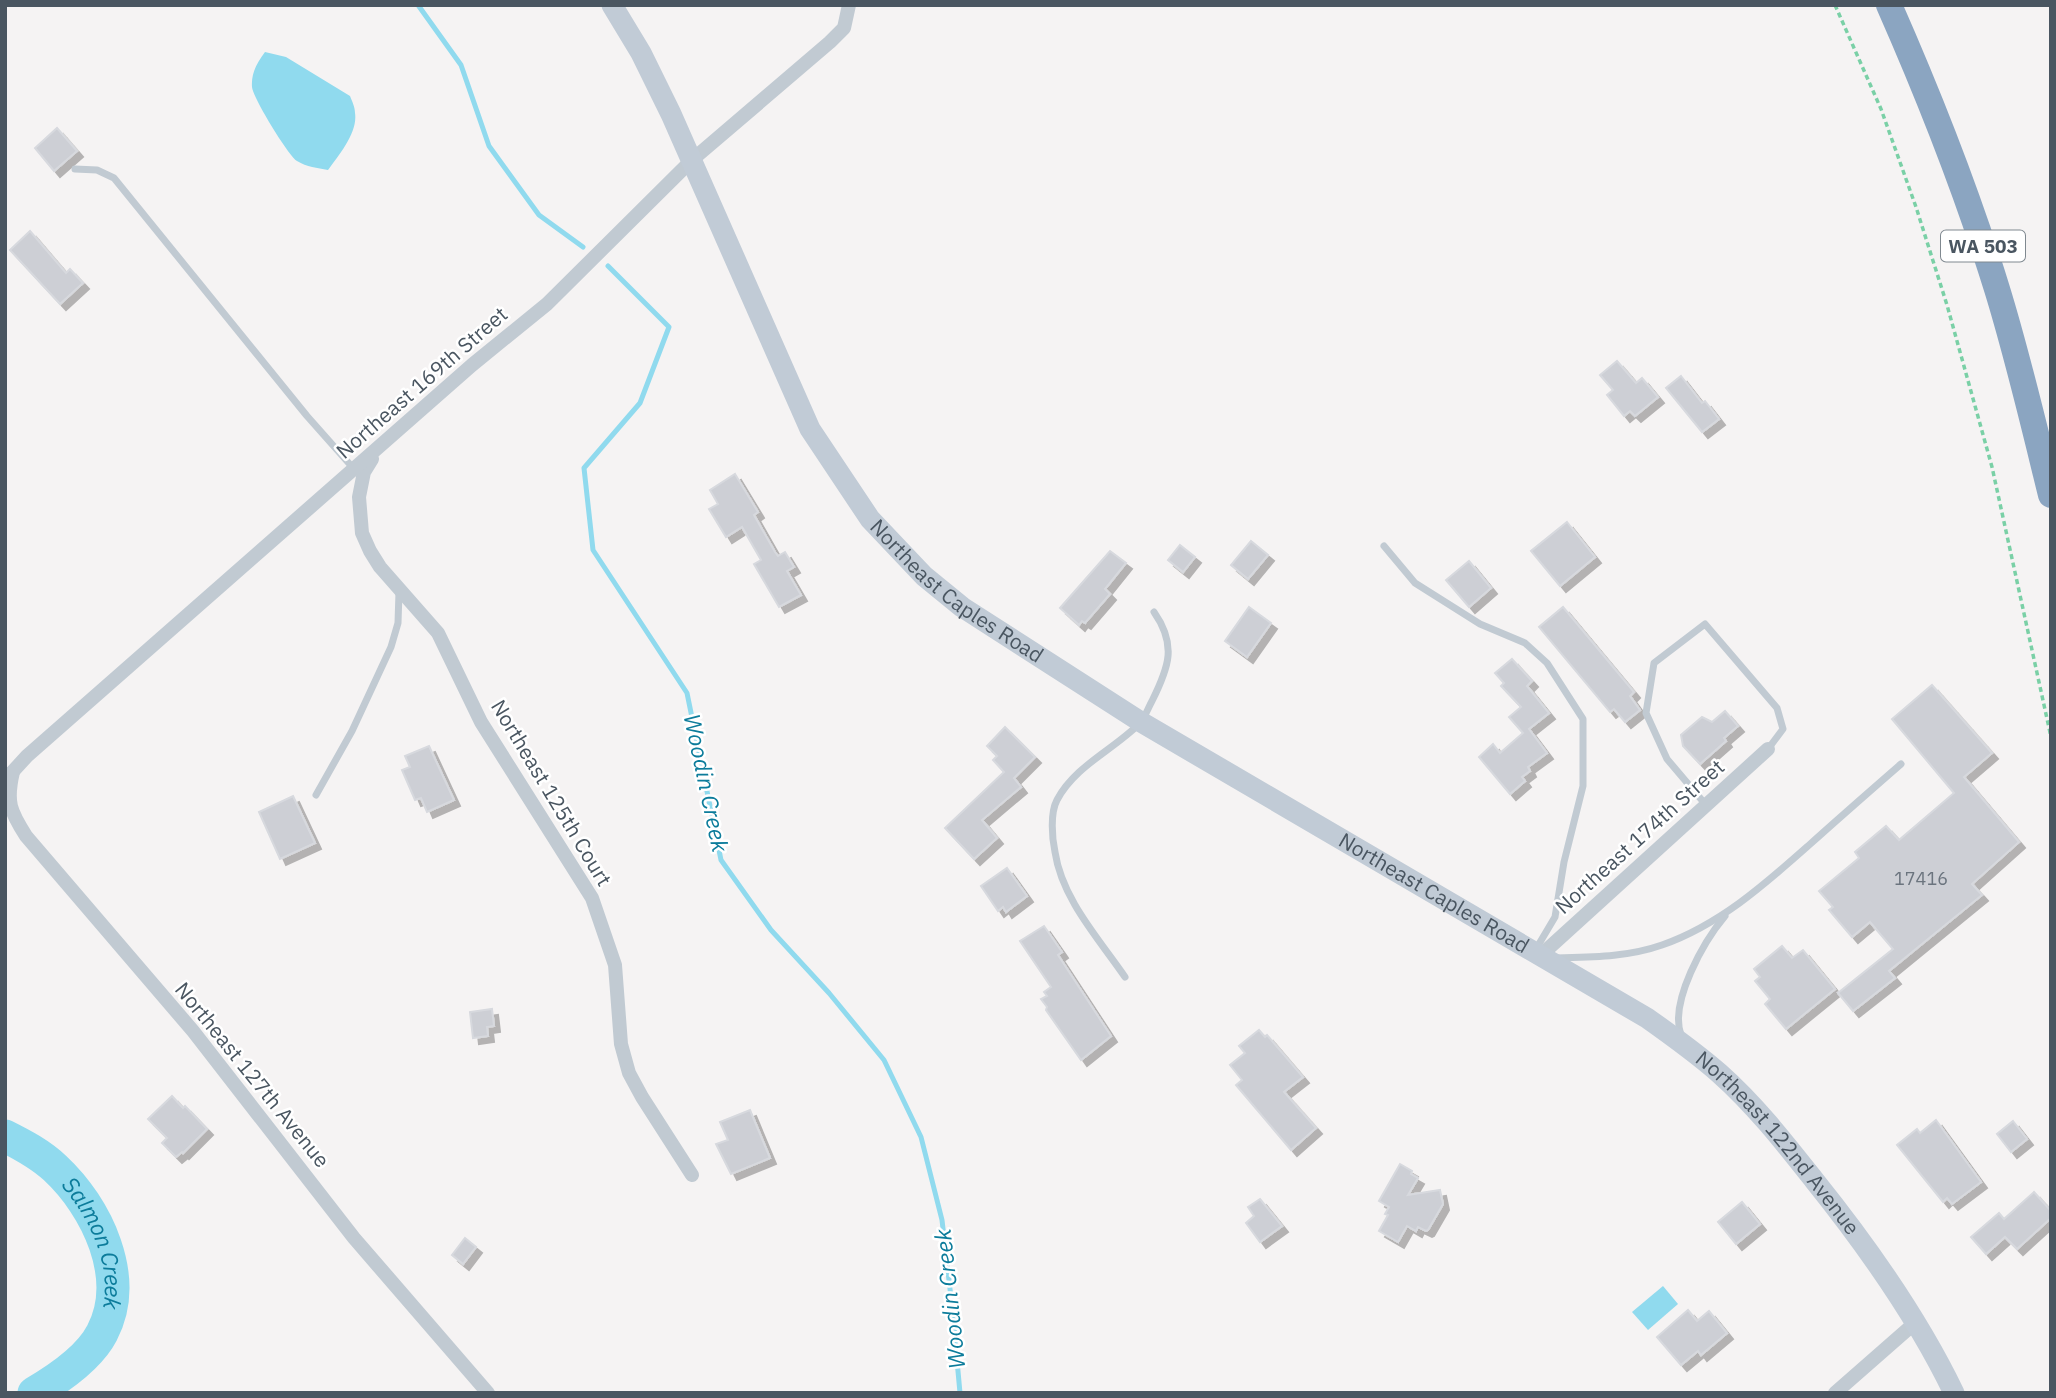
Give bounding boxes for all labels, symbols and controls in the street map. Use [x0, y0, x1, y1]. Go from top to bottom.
road number: WA 503 [1941, 230, 2025, 262]
street label: Northeast 169th Street [330, 300, 513, 464]
street label: Northeast Caples Road [864, 513, 1049, 669]
street label: Northeast 125th Court [485, 694, 619, 891]
water label: Woodin Creek [678, 711, 736, 856]
street label: Northeast 174th Street [1549, 753, 1730, 920]
street label: Northeast Caples Road [1334, 826, 1535, 959]
house number: 17416 [1894, 867, 1948, 890]
street label: Northeast 127th Avenue [169, 976, 336, 1173]
street label: Northeast 122nd Avenue [1690, 1044, 1866, 1240]
water label: Salmon Creek [56, 1170, 129, 1313]
water label: Woodin Creek [927, 1227, 971, 1370]

